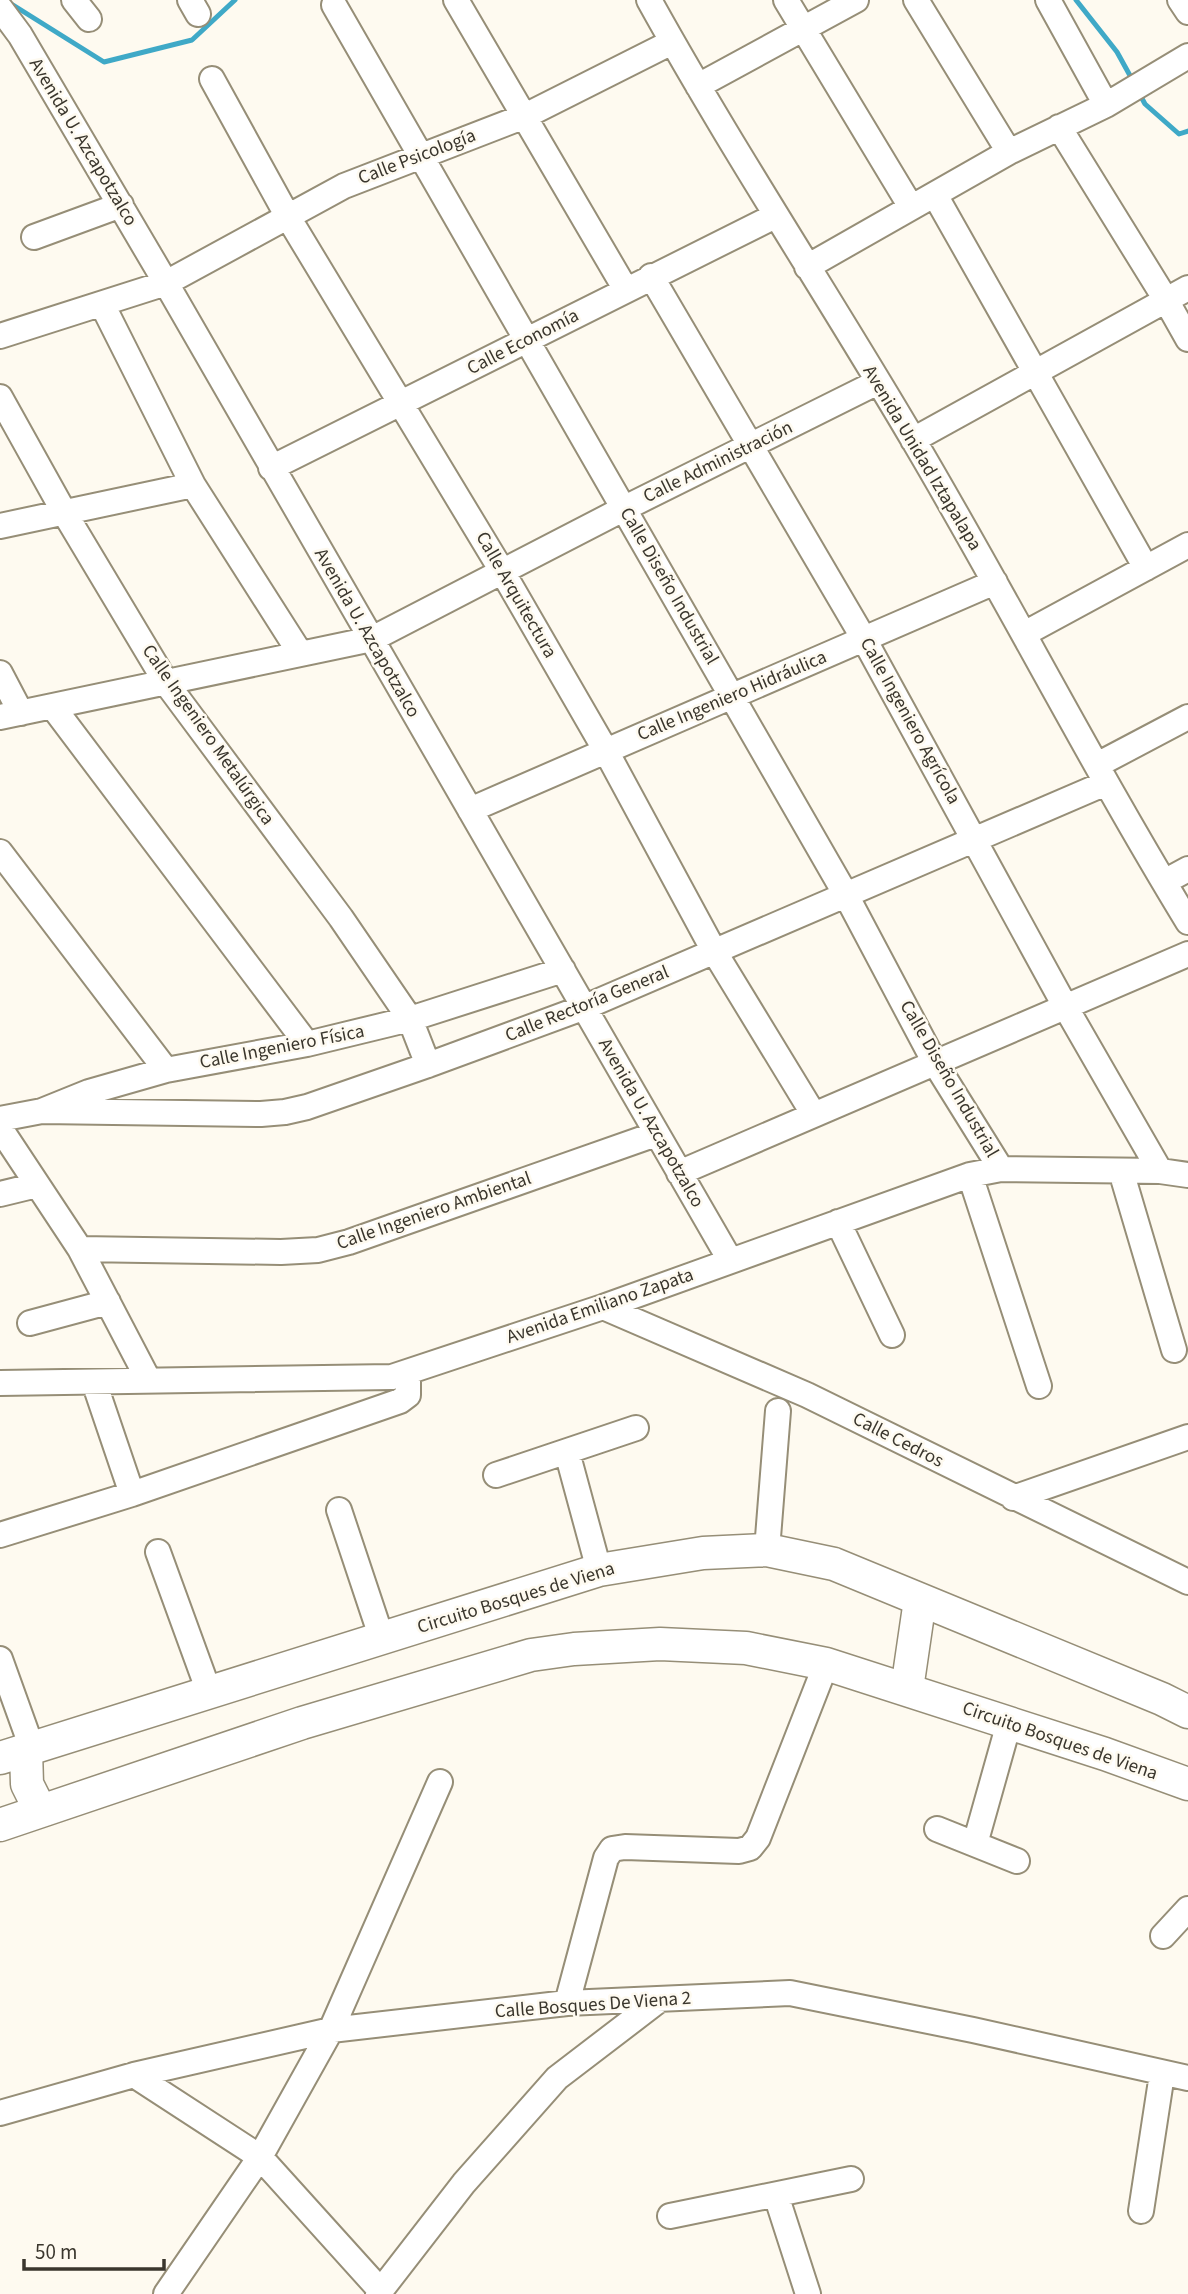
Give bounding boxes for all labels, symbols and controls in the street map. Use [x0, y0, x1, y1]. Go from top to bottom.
street label: Avenida U. Azcapotzalco [22, 53, 144, 231]
street label: Calle Psicología [354, 122, 480, 192]
street label: Calle Economía [462, 302, 584, 382]
street label: Avenida Unidad Iztapalapa [856, 360, 988, 556]
street label: Calle Administración [639, 414, 797, 510]
street label: Calle Diseño Industrial [613, 502, 725, 670]
street label: Calle Arquitectura [469, 527, 563, 663]
street label: Avenida U. Azcapotzalco [307, 543, 427, 723]
street label: Calle Ingeniero Agrícola [853, 633, 967, 809]
street label: Calle Ingeniero Metalúrgica [135, 639, 281, 831]
street label: Calle Ingeniero Hidráulica [633, 644, 831, 748]
street label: Calle Rectoría General [501, 959, 673, 1049]
street label: Calle Diseño Industrial [893, 995, 1005, 1163]
street label: Calle Ingeniero Física [197, 1018, 367, 1076]
street label: Avenida U. Azcapotzalco [591, 1033, 711, 1213]
street label: Calle Ingeniero Ambiental [333, 1165, 535, 1257]
street label: Avenida Emiliano Zapata [503, 1261, 697, 1351]
street label: Calle Cedros [848, 1406, 948, 1474]
street label: Circuito Bosques de Viena [414, 1555, 618, 1641]
street label: Circuito Bosques de Viena [959, 1695, 1161, 1787]
street label: Calle Bosques De Viena 2 [494, 1985, 692, 2025]
scale bar [24, 2228, 164, 2272]
text: 50 m [35, 2237, 77, 2267]

